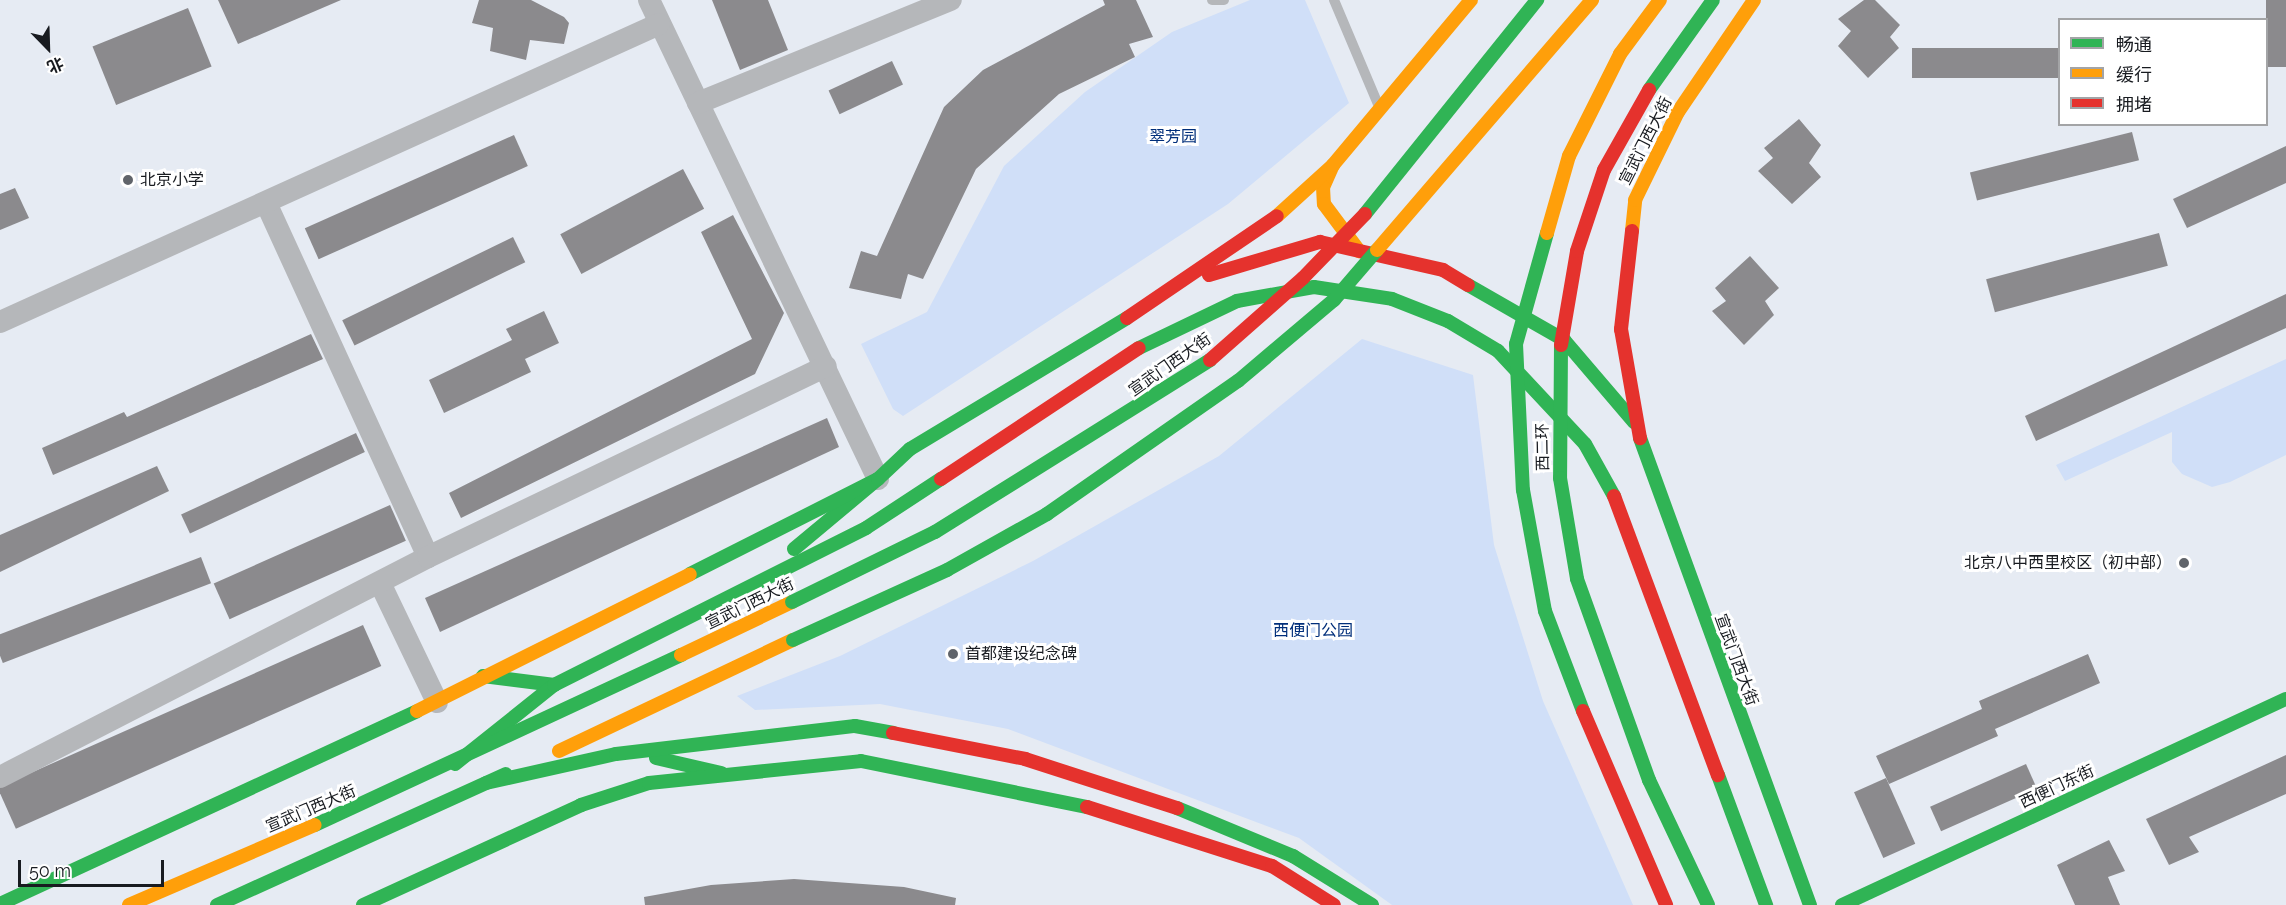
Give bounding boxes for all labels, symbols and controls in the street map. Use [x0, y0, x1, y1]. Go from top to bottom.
north arrow [18, 18, 78, 78]
legend [2058, 18, 2268, 126]
text: 畅通 [2116, 34, 2152, 55]
text: 北 [44, 53, 66, 77]
text: 缓行 [2116, 64, 2152, 85]
street label: 宣武门西大街 [1616, 94, 1676, 188]
text: 拥堵 [2116, 94, 2152, 115]
park label: 翠芳园 [1149, 127, 1197, 147]
place label: 北京小学 [140, 170, 204, 190]
marker: 北京小学 [121, 173, 135, 187]
street label: 宣武门西大街 [1125, 330, 1215, 400]
street label: 西二环 [1533, 423, 1553, 471]
place label: 北京八中西里校区（初中部） [1964, 553, 2172, 573]
marker: 北京八中西里校区（初中部） [2177, 556, 2191, 570]
street label: 宣武门西大街 [703, 574, 797, 634]
street label: 宣武门西大街 [1711, 612, 1761, 708]
park label: 西便门公园 [1273, 621, 1353, 641]
place label: 首都建设纪念碑 [965, 644, 1077, 664]
marker: 首都建设纪念碑 [946, 647, 960, 661]
street label: 西便门东街 [2017, 761, 2097, 813]
street label: 宣武门西大街 [263, 781, 359, 837]
scale bar [21, 848, 166, 886]
text: 50 m [29, 860, 71, 881]

